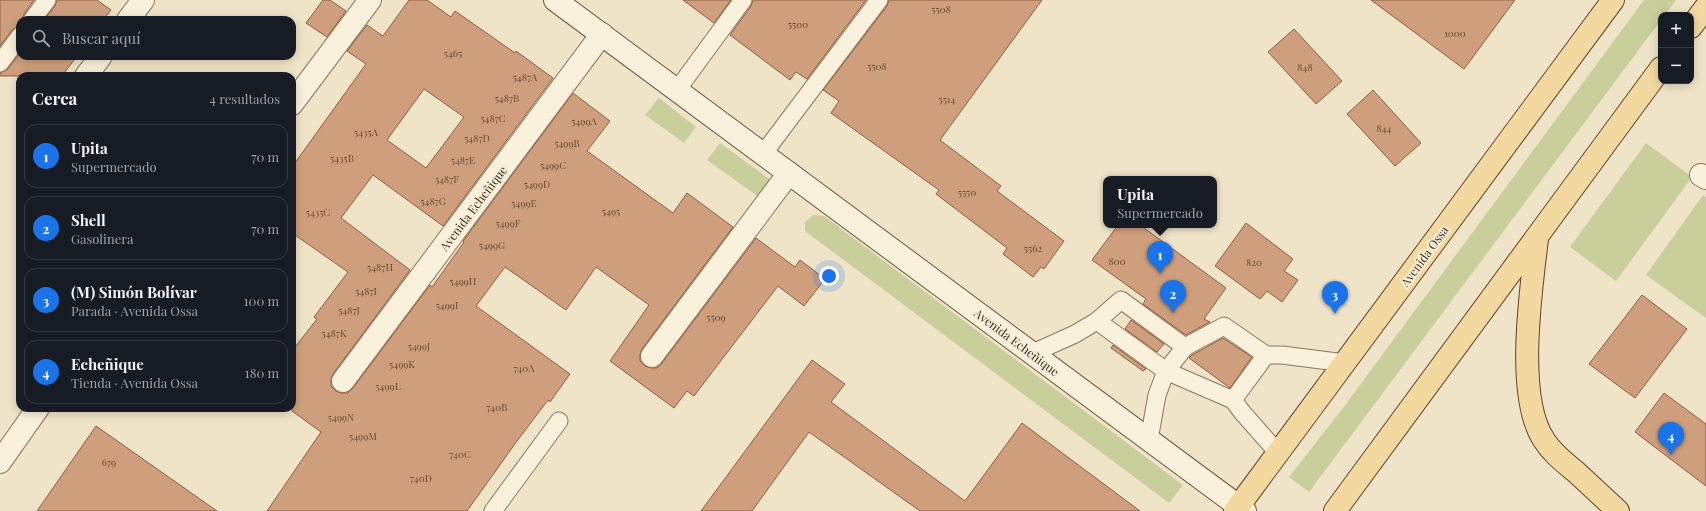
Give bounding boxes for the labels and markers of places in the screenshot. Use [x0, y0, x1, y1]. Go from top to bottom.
pin: 1 [1147, 241, 1173, 274]
pin: 2 [1160, 280, 1186, 313]
pin: 3 [1322, 281, 1348, 314]
pin: 4 [1658, 422, 1684, 455]

